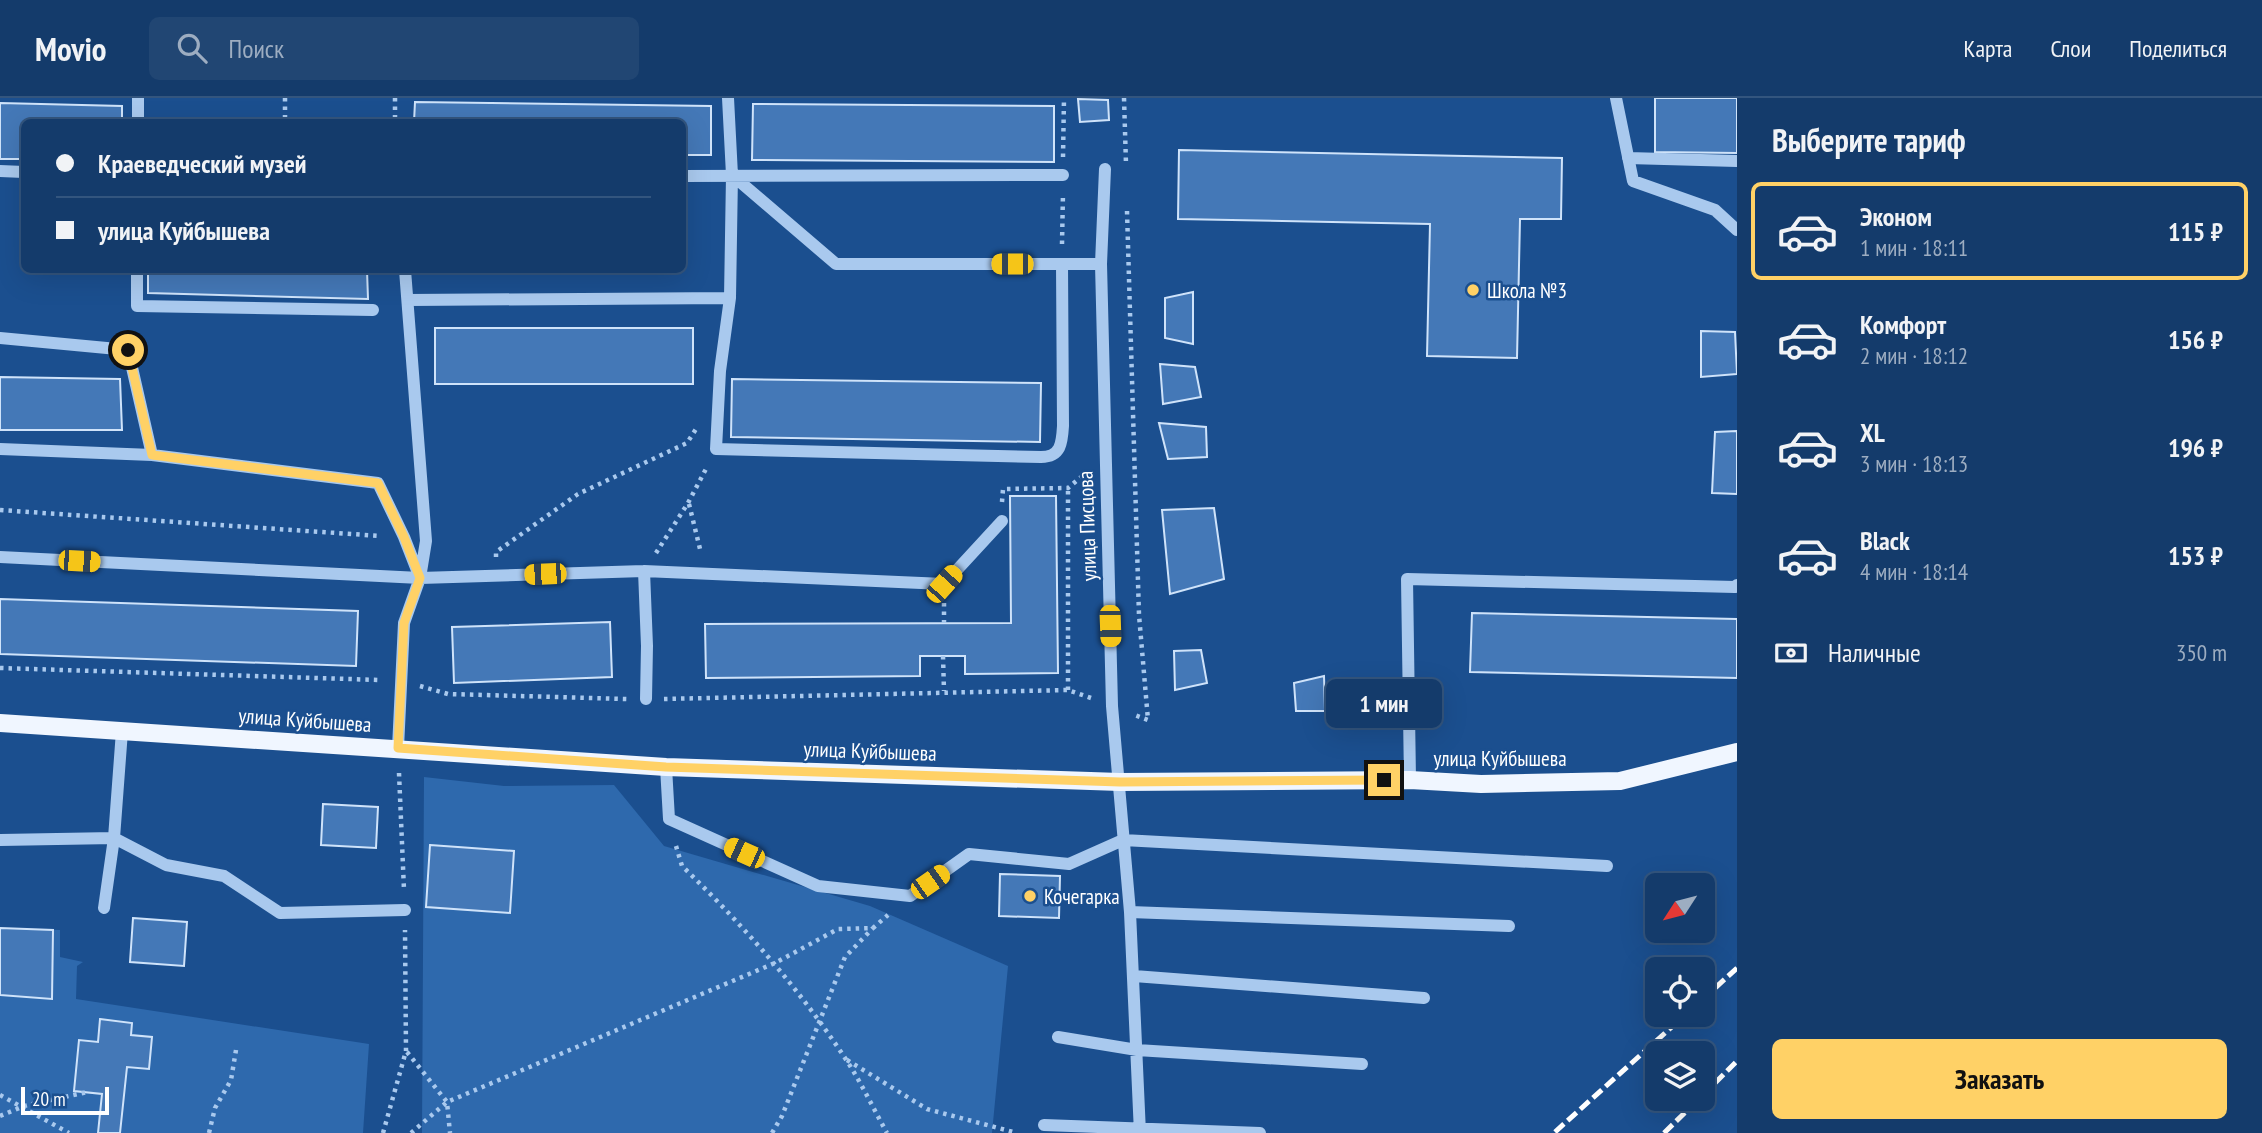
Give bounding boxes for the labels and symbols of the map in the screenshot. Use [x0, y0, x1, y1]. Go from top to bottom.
car [992, 254, 1034, 275]
place label: Школа №3 [1487, 277, 1567, 304]
marker: Школа №3 [1465, 282, 1481, 298]
route start [112, 334, 144, 366]
street label: улица Писцова [1072, 470, 1102, 582]
car [58, 549, 101, 573]
car [923, 561, 966, 607]
car [524, 563, 567, 585]
car [1099, 605, 1122, 647]
callout: 1 мин [1326, 678, 1442, 728]
street label: улица Куйбышева [238, 702, 372, 738]
street label: улица Куйбышева [803, 735, 937, 767]
street label: улица Куйбышева [1433, 745, 1567, 772]
route end [1368, 764, 1400, 796]
car [721, 835, 768, 871]
car [907, 861, 954, 903]
north arrow [1645, 873, 1715, 943]
place label: Кочегарка [1044, 883, 1120, 910]
marker: Кочегарка [1022, 888, 1038, 904]
scale bar [21, 1084, 108, 1116]

